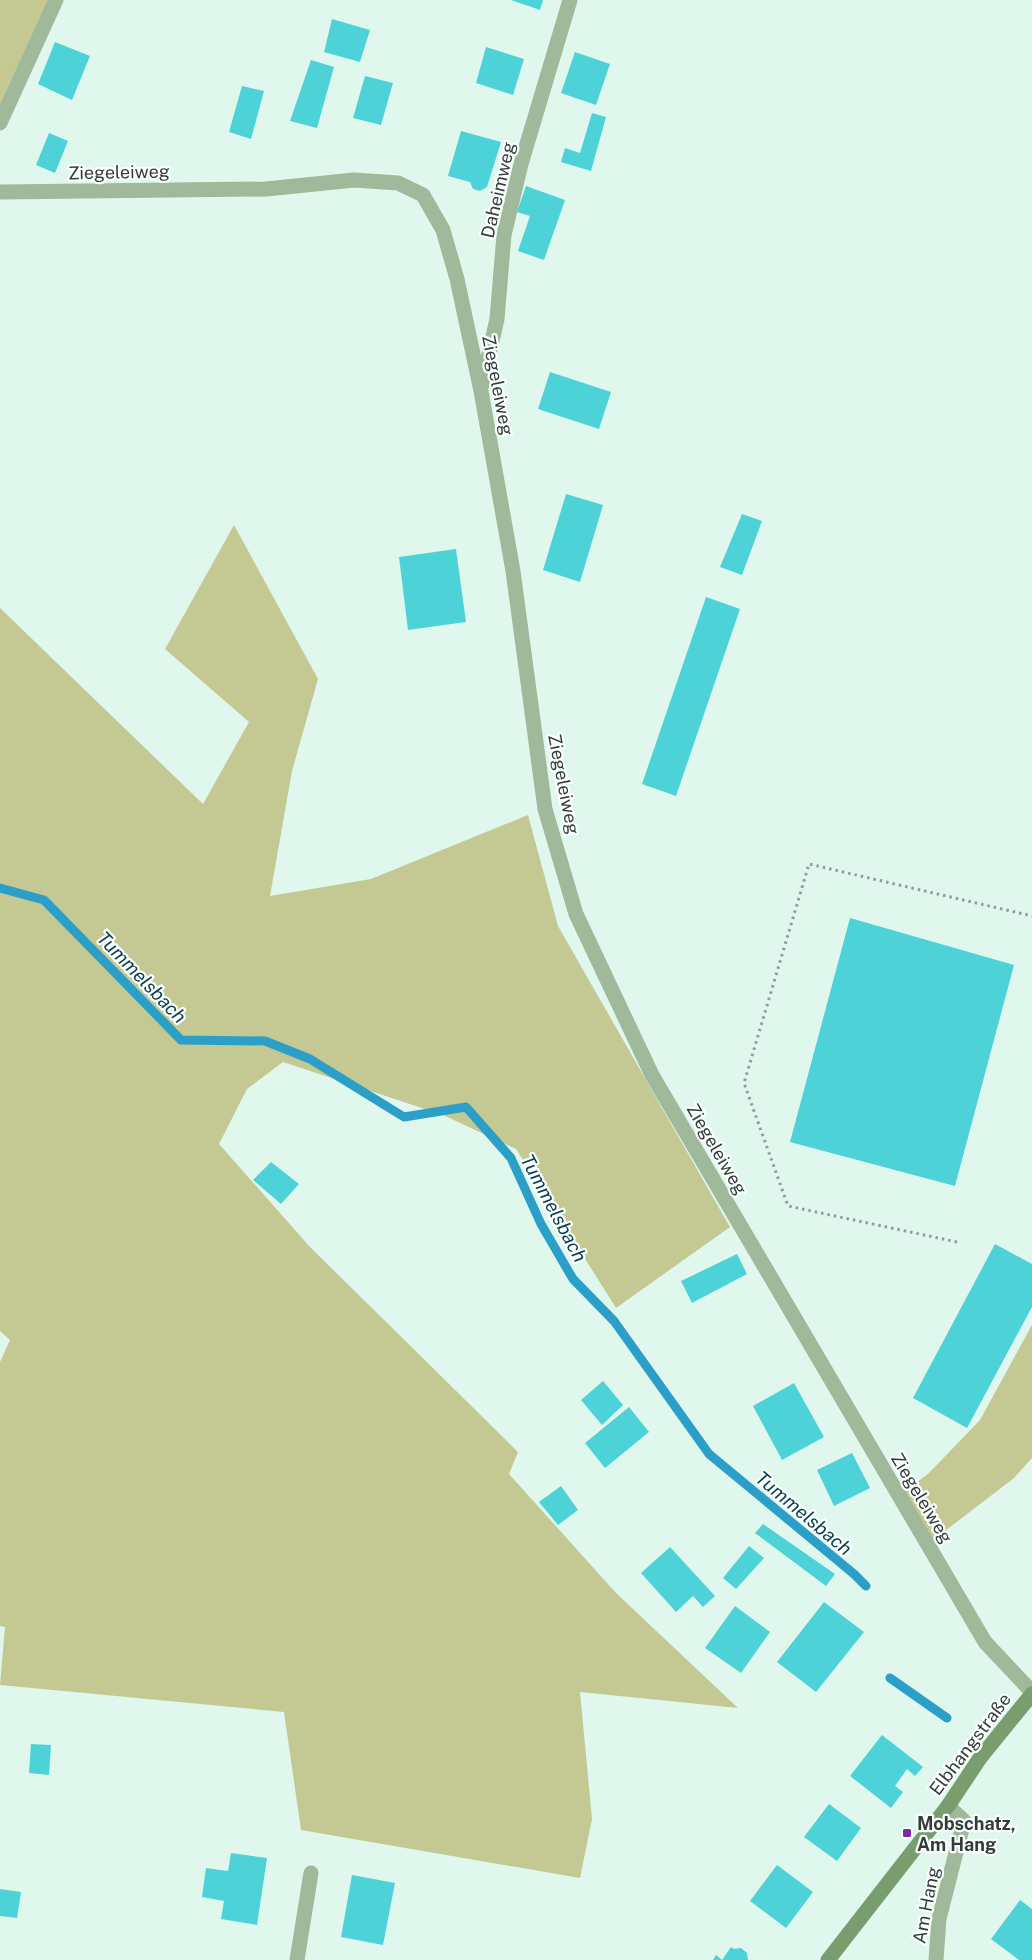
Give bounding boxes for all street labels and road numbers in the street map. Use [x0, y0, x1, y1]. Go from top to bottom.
street label: Daheimweg [477, 140, 519, 240]
street label: Ziegeleiweg [68, 161, 170, 183]
street label: Ziegeleiweg [478, 333, 518, 437]
street label: Ziegeleiweg [544, 732, 584, 836]
street label: Ziegeleiweg [682, 1100, 752, 1198]
street label: Ziegeleiweg [887, 1449, 957, 1547]
street label: Elbhangstraße [925, 1689, 1015, 1799]
street label: Am Hang [908, 1865, 944, 1945]

